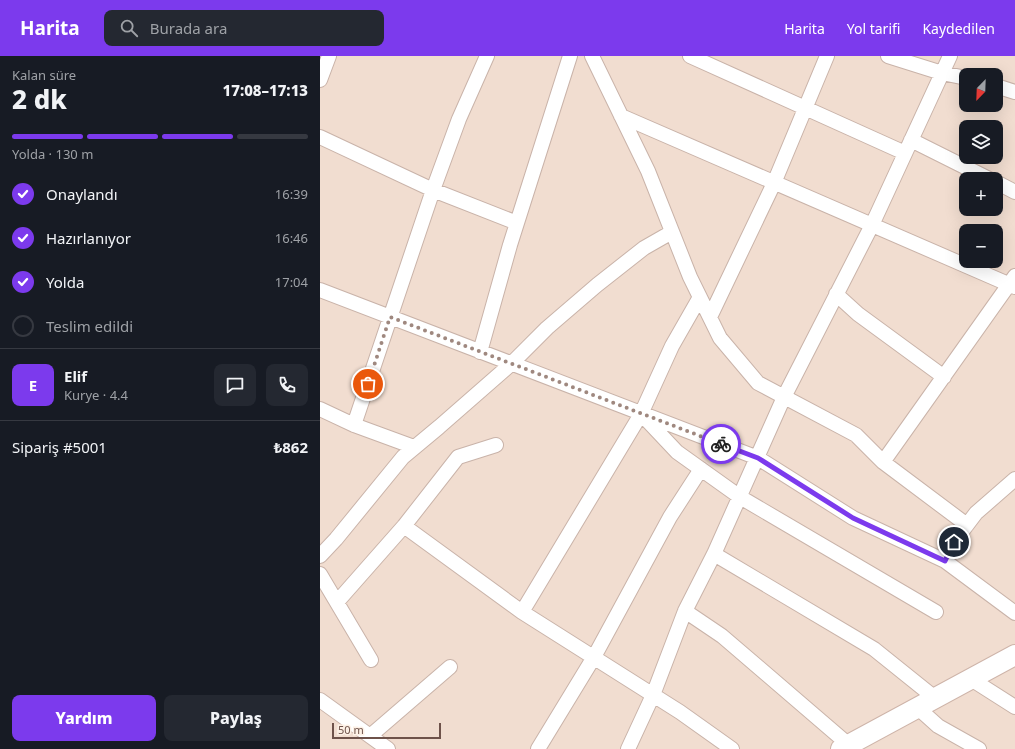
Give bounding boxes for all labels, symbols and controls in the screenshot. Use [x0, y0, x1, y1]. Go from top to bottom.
search box [104, 10, 384, 46]
text: Harita [20, 15, 80, 41]
icon: search [118, 17, 140, 39]
text: Burada ara [150, 18, 227, 38]
text: Harita [784, 19, 825, 38]
text: Yol tarifi [847, 19, 900, 38]
text: Kaydedilen [922, 19, 995, 38]
text: Kalan süre [12, 66, 76, 84]
north arrow [959, 68, 1003, 112]
map controls [959, 68, 1003, 268]
text: 17:08–17:13 [223, 80, 308, 100]
text: 2 dk [12, 81, 67, 117]
button: layers [959, 120, 1003, 164]
text: Yolda · 130 m [12, 145, 93, 163]
button: + [959, 172, 1003, 216]
icon: check [12, 183, 34, 205]
text: Onaylandı [46, 184, 118, 204]
text: 16:39 [275, 185, 308, 203]
button: − [959, 224, 1003, 268]
icon: check [12, 227, 34, 249]
text: Hazırlanıyor [46, 228, 131, 248]
text: 16:46 [275, 229, 308, 247]
icon: check [12, 271, 34, 293]
text: Yolda [46, 272, 84, 292]
text: 17:04 [275, 273, 308, 291]
text: Teslim edildi [46, 316, 133, 336]
button: chat [214, 364, 256, 406]
button: phone [266, 364, 308, 406]
text: Elif [64, 366, 87, 386]
pin [351, 367, 385, 401]
icon: bag [357, 373, 379, 395]
text: E [29, 375, 37, 395]
text: Kurye · 4.4 [64, 386, 128, 404]
courier [701, 424, 741, 464]
icon: bike [710, 433, 732, 455]
text: Sipariş #5001 [12, 437, 107, 457]
text: ₺862 [274, 437, 308, 457]
pin [937, 525, 971, 559]
icon: home [943, 531, 965, 553]
button: Yardım [12, 695, 156, 741]
button: Paylaş [164, 695, 308, 741]
scale bar [332, 721, 441, 740]
text: 50 m [338, 722, 364, 737]

